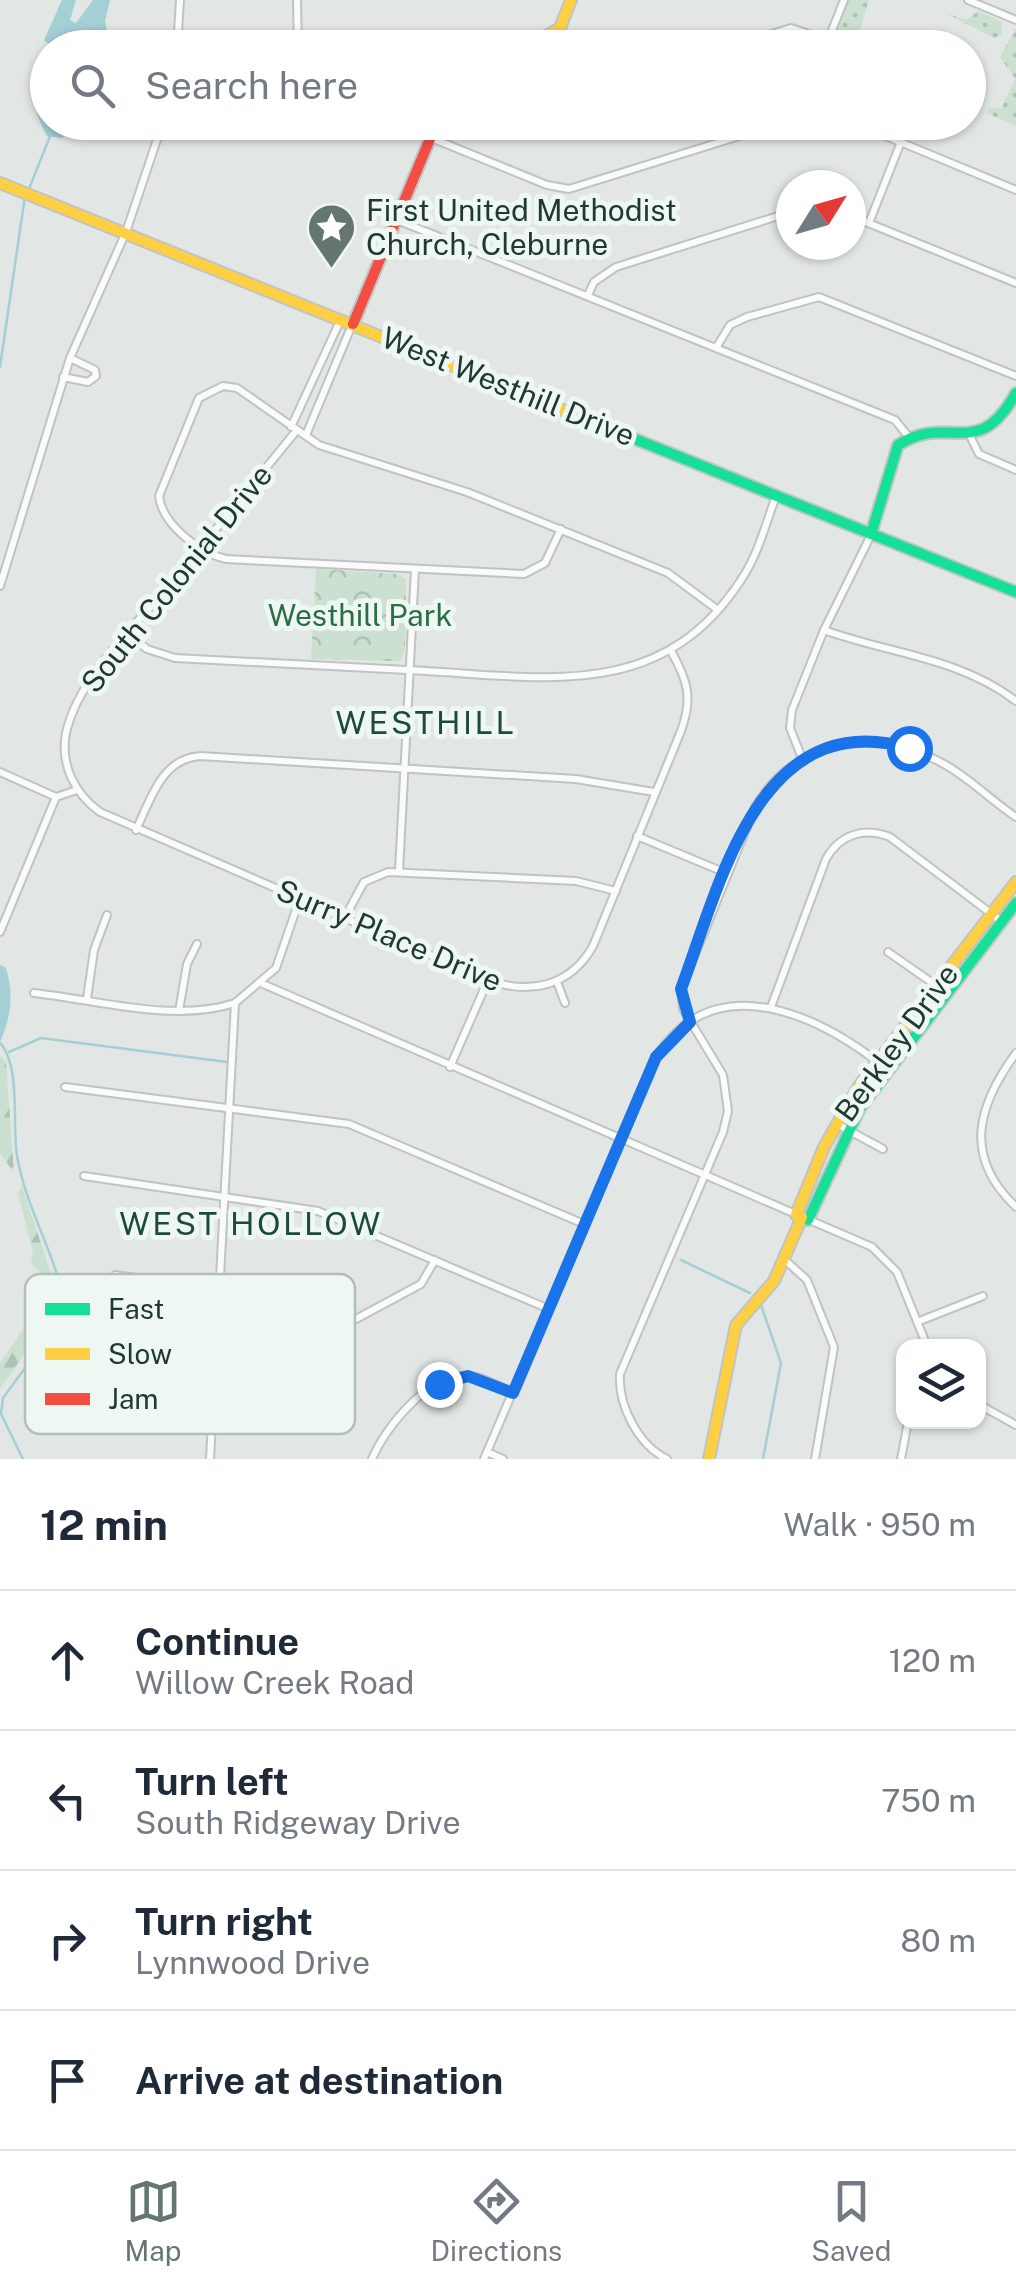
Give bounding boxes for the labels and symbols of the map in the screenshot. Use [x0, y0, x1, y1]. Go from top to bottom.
north arrow [776, 170, 866, 260]
place label: First United Methodist Church, Cleburne [366, 192, 677, 262]
place icon: First United Methodist Church, Cleburne [305, 202, 357, 270]
street label: West Westhill Drive [377, 319, 640, 453]
street label: South Colonial Drive [73, 457, 279, 700]
park label: Westhill Park [268, 597, 452, 633]
district label: WESTHILL [336, 704, 516, 741]
route start [887, 726, 933, 772]
street label: Surry Place Drive [271, 871, 508, 999]
street label: Berkley Drive [827, 957, 965, 1128]
district label: WEST HOLLOW [119, 1205, 383, 1242]
legend [25, 1274, 355, 1434]
text: Fast [108, 1292, 164, 1325]
text: Slow [108, 1337, 172, 1370]
route end [417, 1362, 463, 1408]
text: Jam [108, 1382, 159, 1415]

